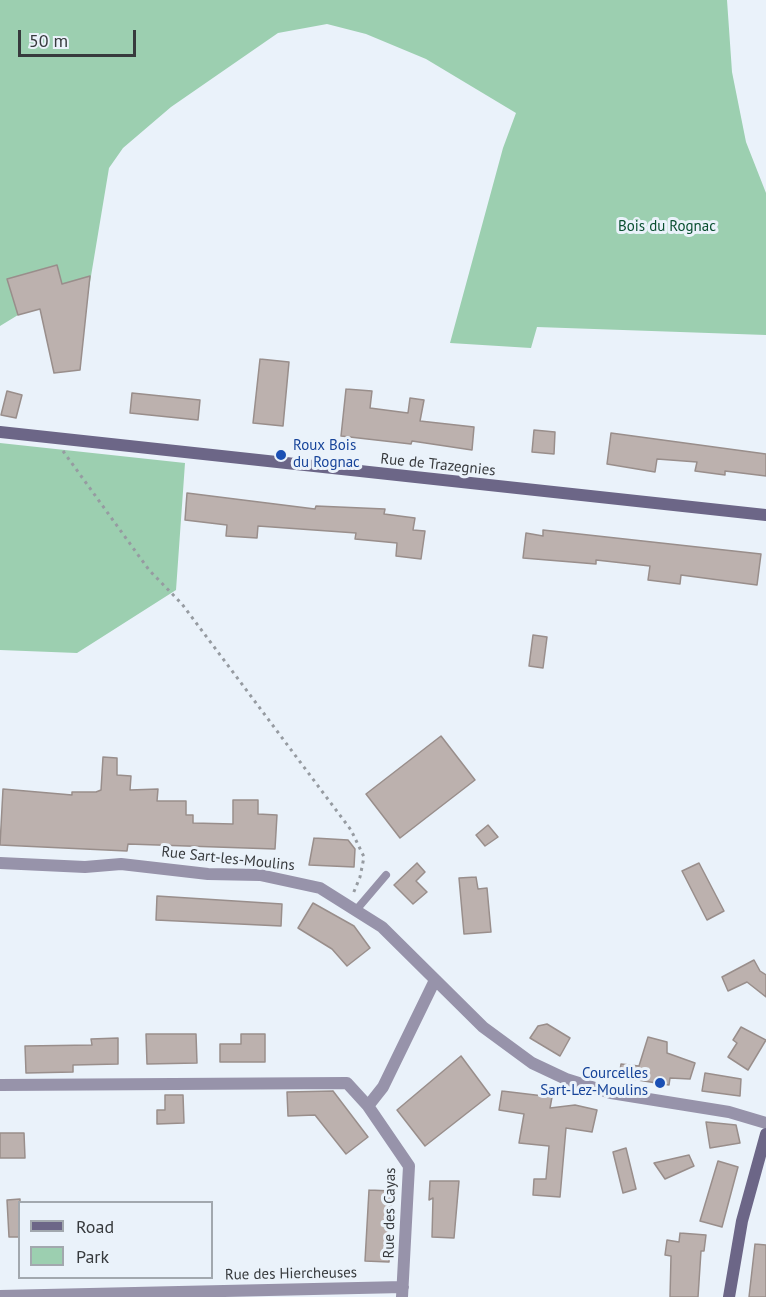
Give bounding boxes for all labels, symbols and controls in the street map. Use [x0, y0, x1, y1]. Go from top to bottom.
scale bar [21, 18, 140, 56]
text: 50 m [29, 29, 68, 52]
park label: Bois du Rognac [618, 218, 716, 236]
place label: Roux Bois du Rognac [293, 437, 360, 472]
marker: Roux Bois du Rognac [274, 448, 288, 462]
street label: Rue de Trazegnies [380, 450, 496, 480]
street label: Rue Sart-les-Moulins [160, 843, 296, 875]
place label: Courcelles Sart-Lez-Moulins [540, 1065, 648, 1100]
marker: Courcelles Sart-Lez-Moulins [653, 1076, 667, 1090]
street label: Rue des Cayas [380, 1167, 400, 1259]
legend [18, 1201, 213, 1279]
text: Road [76, 1215, 114, 1238]
text: Park [76, 1245, 109, 1268]
street label: Rue des Hiercheuses [225, 1264, 357, 1284]

